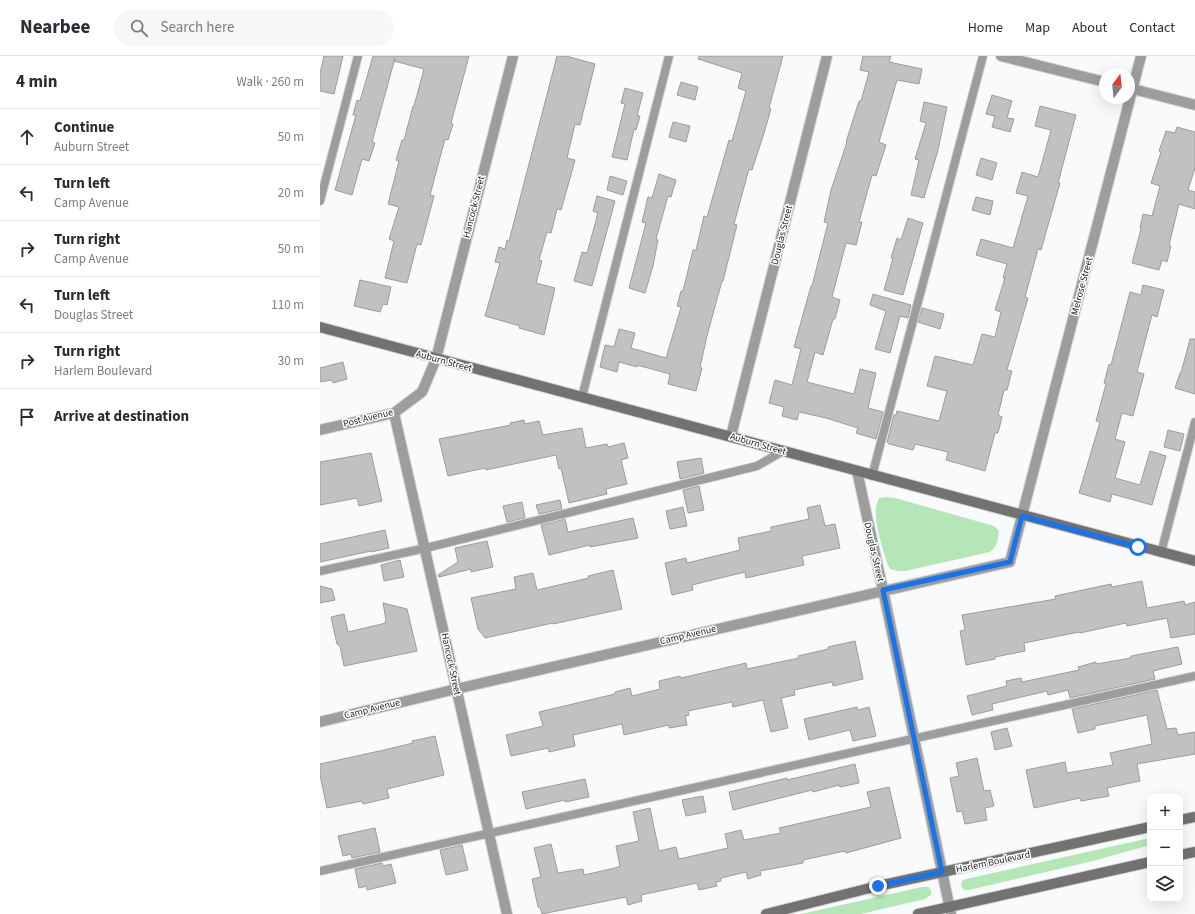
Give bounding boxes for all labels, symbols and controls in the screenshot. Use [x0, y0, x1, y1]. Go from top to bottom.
search box [114, 10, 394, 46]
text: Nearbee [20, 14, 90, 41]
icon: search [128, 17, 150, 39]
text: Search here [160, 17, 234, 38]
text: Home [968, 18, 1003, 38]
text: Map [1025, 18, 1050, 38]
text: About [1072, 18, 1107, 38]
text: Contact [1129, 18, 1175, 38]
north arrow [1099, 68, 1135, 104]
text: 4 min [16, 70, 57, 94]
text: Walk · 260 m [236, 73, 304, 91]
text: Continue [54, 117, 114, 138]
icon: ahead [16, 126, 38, 148]
text: 50 m [278, 128, 304, 146]
text: Auburn Street [54, 138, 129, 156]
text: Turn left [54, 173, 110, 194]
street label: Hancock Street [460, 174, 489, 239]
icon: left [16, 182, 38, 204]
text: 20 m [278, 184, 304, 202]
text: Camp Avenue [54, 194, 129, 212]
street label: Douglas Street [768, 203, 796, 266]
text: Turn right [54, 229, 120, 250]
icon: right [16, 238, 38, 260]
text: 50 m [278, 240, 304, 258]
text: Camp Avenue [54, 250, 129, 268]
street label: Melrose Street [1068, 255, 1097, 317]
text: Turn left [54, 285, 110, 306]
icon: left [16, 294, 38, 316]
text: 110 m [271, 296, 304, 314]
text: Douglas Street [54, 306, 133, 324]
text: Turn right [54, 341, 120, 362]
street label: Auburn Street [414, 347, 474, 375]
icon: right [16, 350, 38, 372]
text: 30 m [278, 352, 304, 370]
text: Harlem Boulevard [54, 362, 152, 380]
street label: Post Avenue [342, 405, 394, 431]
icon: arrive [16, 406, 38, 428]
text: Arrive at destination [54, 406, 189, 427]
street label: Auburn Street [728, 429, 788, 459]
street label: Douglas Street [860, 521, 888, 584]
route start [1129, 538, 1147, 556]
street label: Camp Avenue [658, 622, 718, 648]
street label: Hancock Street [438, 632, 465, 697]
street label: Camp Avenue [342, 695, 402, 723]
map controls [1147, 794, 1183, 902]
button: + [1147, 794, 1183, 830]
button: − [1147, 830, 1183, 866]
street label: Harlem Boulevard [955, 847, 1031, 877]
button: layers [1147, 866, 1183, 902]
route end [869, 877, 887, 895]

